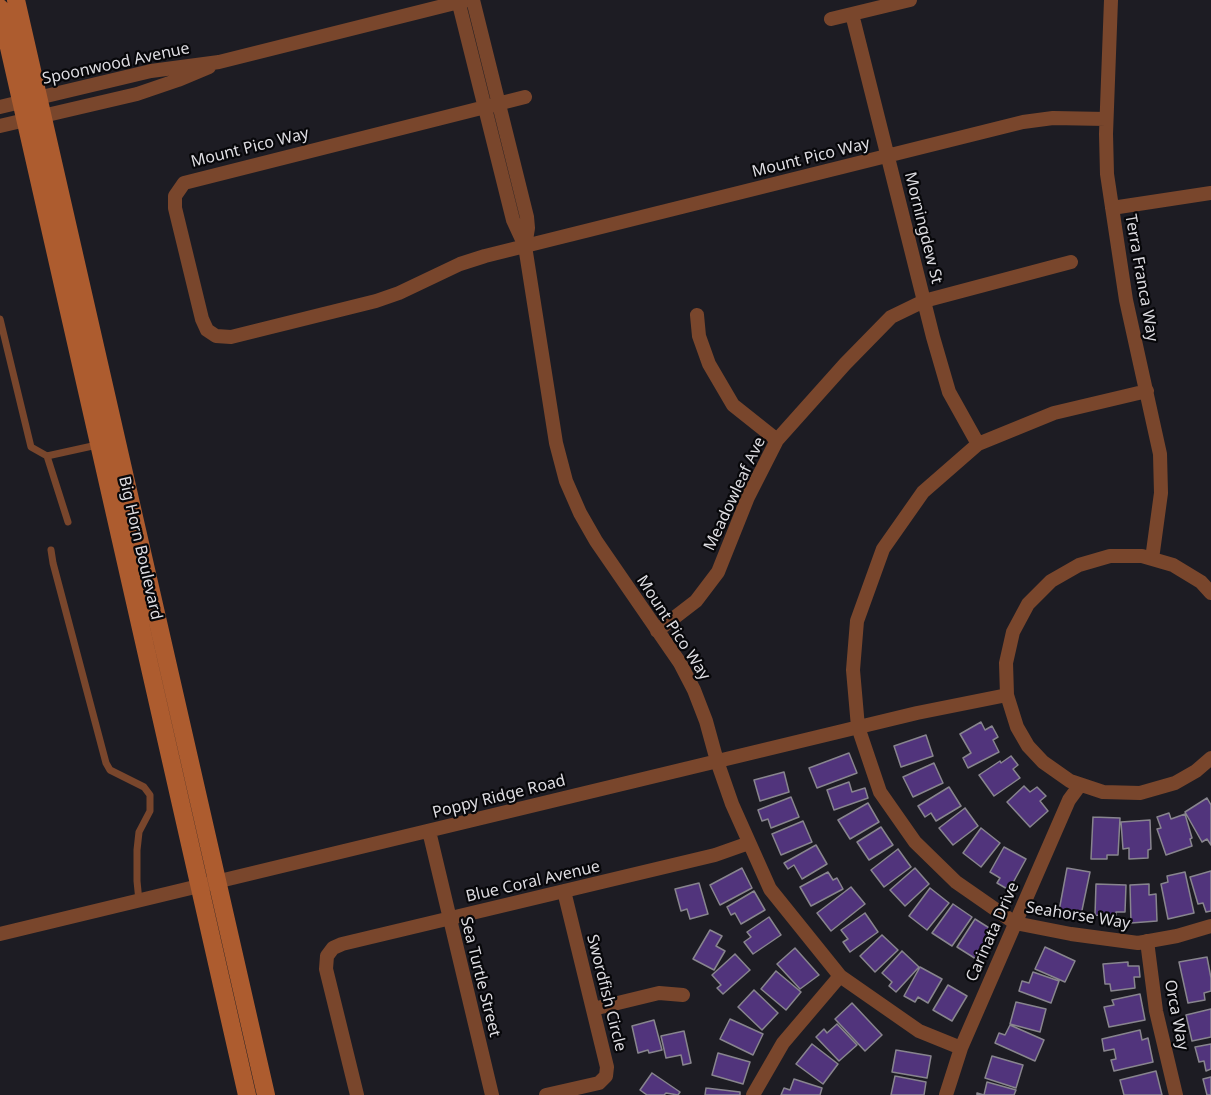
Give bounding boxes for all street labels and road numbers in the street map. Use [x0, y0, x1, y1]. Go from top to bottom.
street label: Spoonwood Avenue [41, 39, 191, 89]
street label: Mount Pico Way [189, 124, 311, 172]
street label: Mount Pico Way [750, 134, 872, 182]
street label: Morningdew St [900, 170, 946, 286]
street label: Terra Franca Way [1120, 213, 1162, 343]
street label: Meadowleaf Ave [700, 434, 770, 554]
street label: Big Horn Boulevard [114, 474, 166, 622]
street label: Mount Pico Way [632, 572, 714, 684]
street label: Poppy Ridge Road [430, 771, 568, 823]
street label: Blue Coral Avenue [464, 857, 602, 907]
street label: Carinata Drive [962, 879, 1024, 985]
street label: Seahorse Way [1024, 898, 1132, 934]
street label: Sea Turtle Street [456, 915, 504, 1039]
street label: Swordfish Circle [582, 933, 630, 1053]
street label: Orca Way [1160, 978, 1192, 1052]

